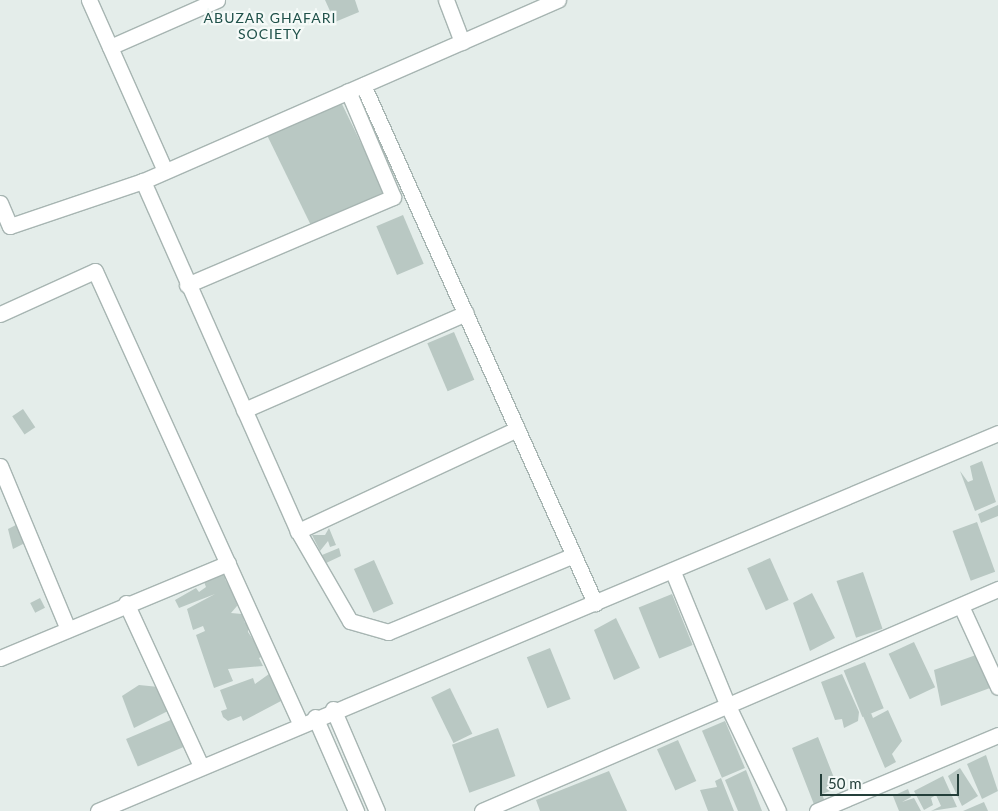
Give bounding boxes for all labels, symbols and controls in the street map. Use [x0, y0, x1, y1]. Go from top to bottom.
district label: ABUZAR GHAFARI SOCIETY [202, 10, 338, 42]
scale bar [823, 764, 962, 796]
text: 50 m [828, 774, 862, 792]

